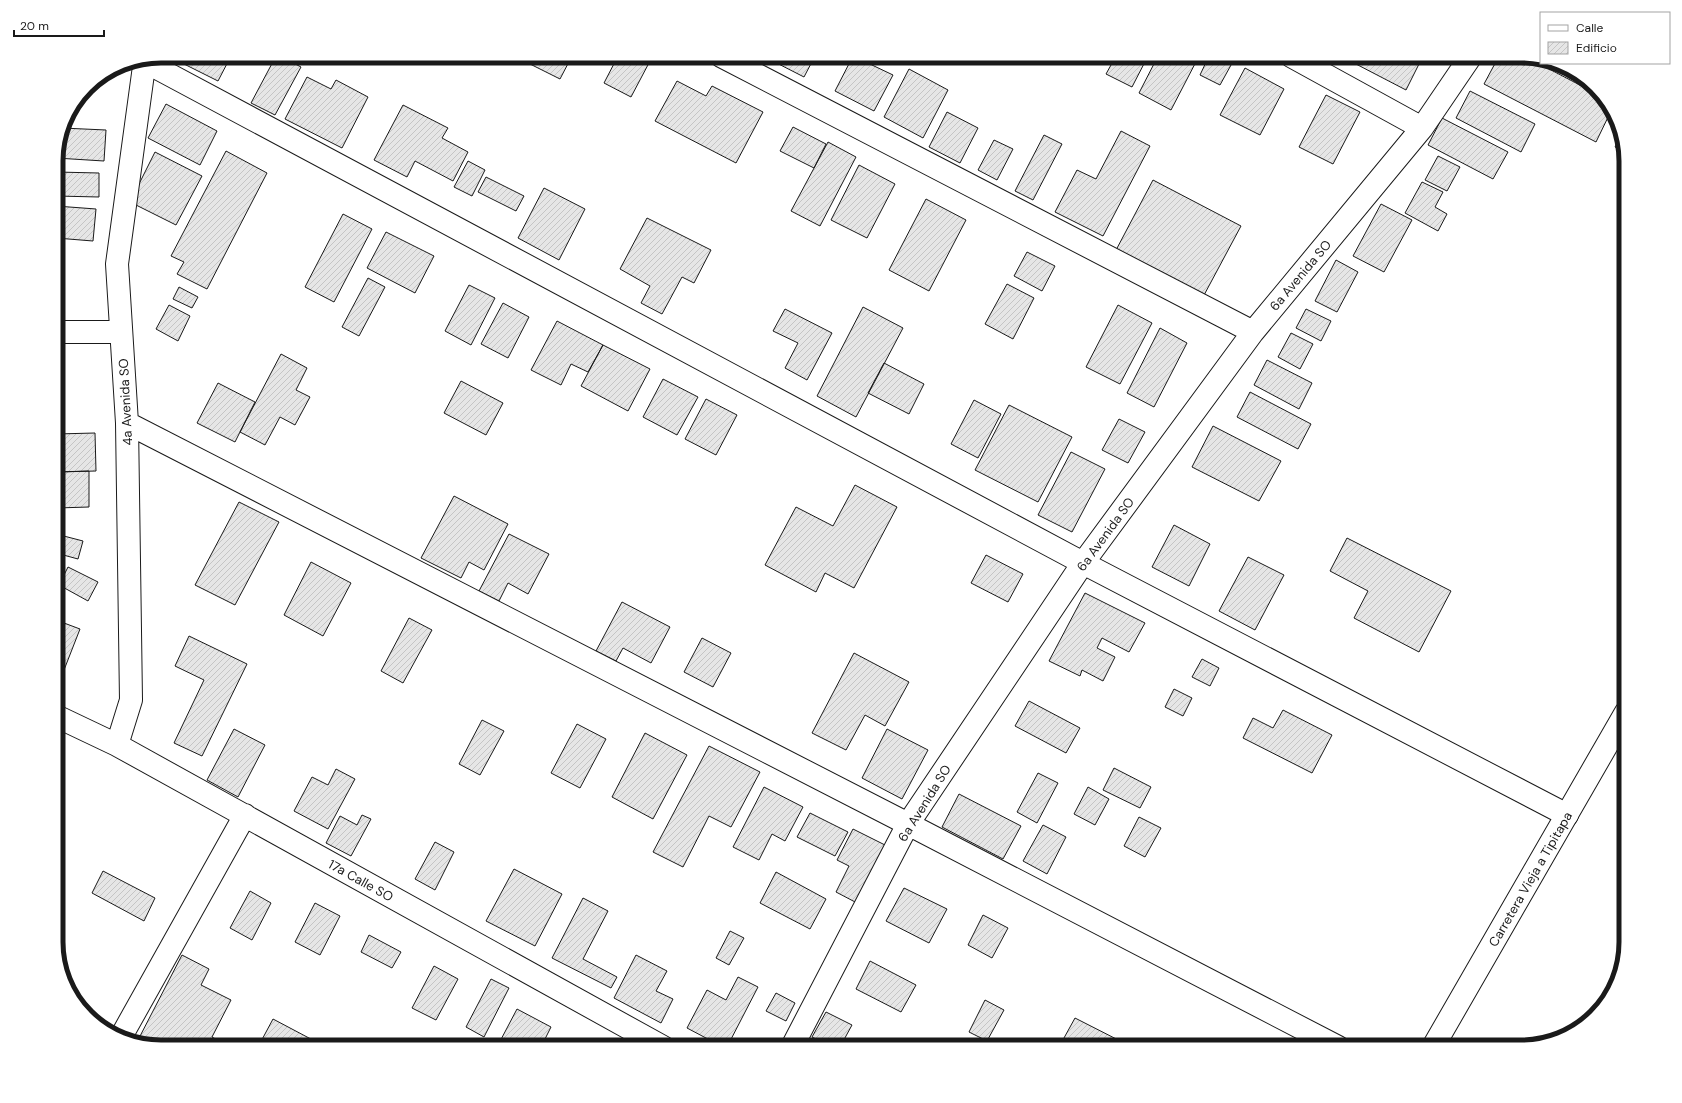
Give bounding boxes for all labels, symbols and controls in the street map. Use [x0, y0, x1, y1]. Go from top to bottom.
scale bar [14, 12, 104, 38]
legend [1540, 12, 1670, 64]
text: 20 m [20, 18, 49, 34]
text: Calle [1576, 20, 1603, 36]
text: Edificio [1576, 40, 1617, 56]
street label: 6a Avenida SO [1266, 236, 1335, 314]
street label: 4a Avenida SO [115, 358, 136, 446]
street label: 6a Avenida SO [1073, 494, 1138, 575]
street label: 6a Avenida SO [894, 762, 955, 845]
street label: Carretera Vieja a Tipitapa [1485, 809, 1576, 950]
street label: 17a Calle SO [325, 856, 396, 905]

